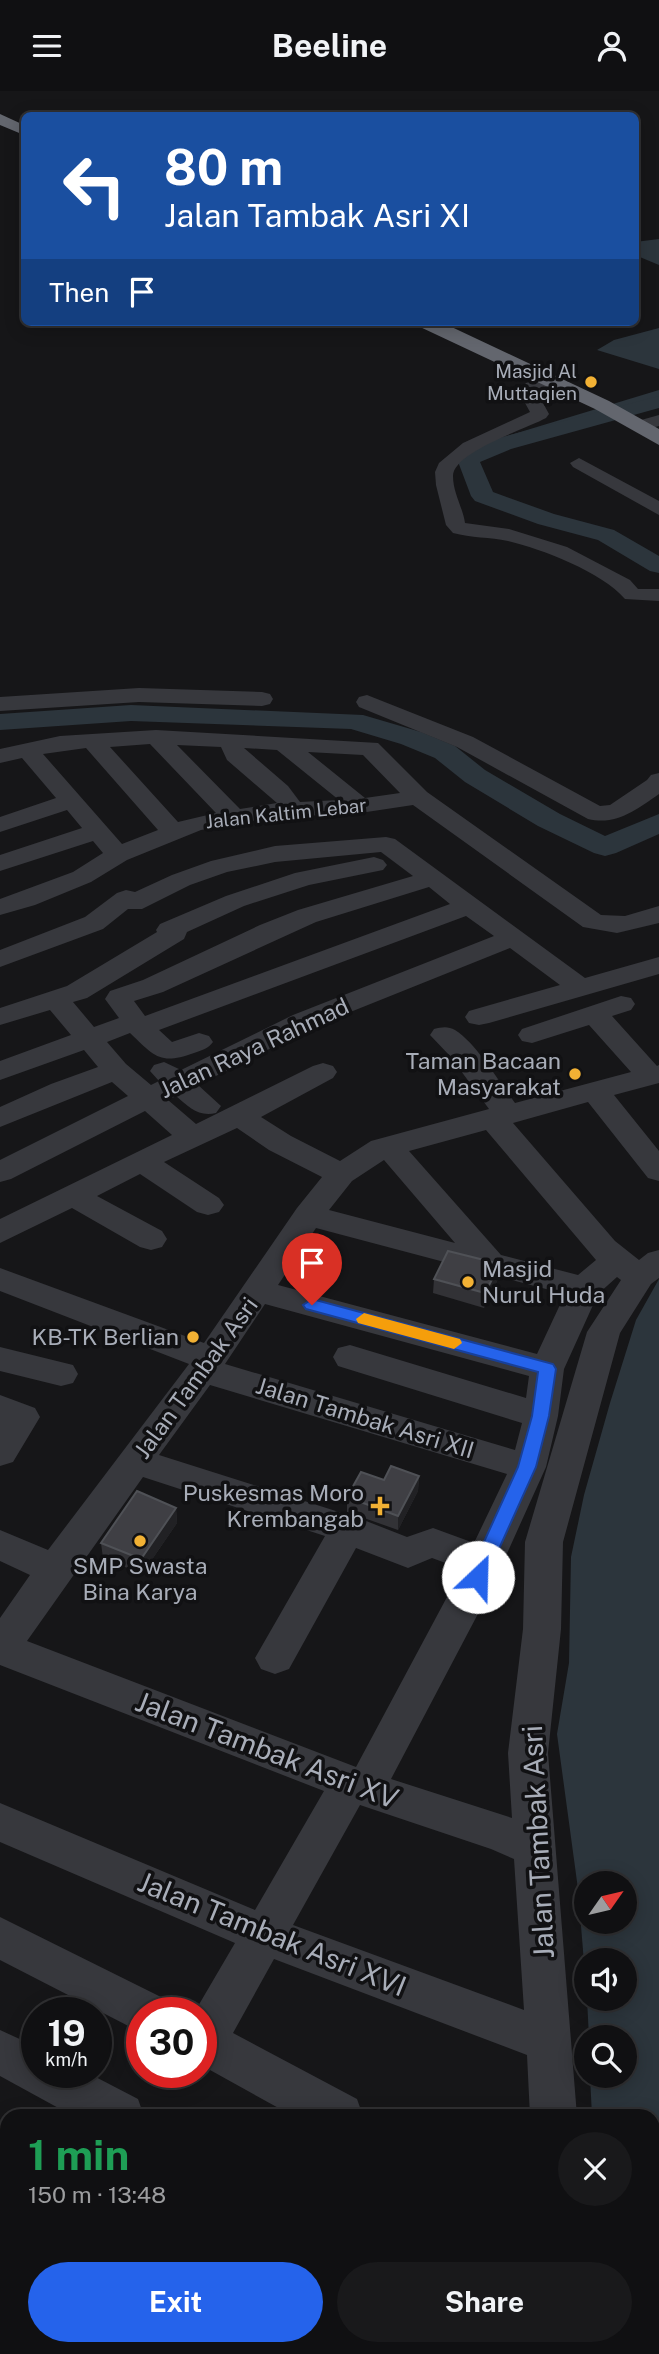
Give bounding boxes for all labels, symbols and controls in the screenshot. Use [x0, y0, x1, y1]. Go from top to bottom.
icon: menu [28, 27, 66, 65]
text: Beeline [272, 27, 387, 64]
icon: person [593, 27, 631, 65]
text: 80 m [164, 138, 283, 196]
icon: left [49, 140, 140, 231]
text: Jalan Tambak Asri XI [164, 197, 470, 234]
icon: arrive [123, 273, 161, 311]
text: Then [49, 277, 109, 308]
place label: Masjid Al Muttaqien [487, 360, 577, 404]
marker: Masjid Al Muttaqien [583, 374, 599, 390]
street label: Jalan Kaltim Lebar [204, 794, 368, 832]
street label: Jalan Raya Rahmad [155, 992, 353, 1103]
place label: Taman Bacaan Masyarakat [405, 1047, 561, 1100]
marker: Taman Bacaan Masyarakat [567, 1066, 583, 1082]
pin [282, 1233, 342, 1305]
icon: arrive [293, 1244, 331, 1282]
place label: Masjid Nurul Huda [482, 1255, 605, 1308]
marker: Masjid Nurul Huda [460, 1274, 476, 1290]
street label: Jalan Tambak Asri [128, 1292, 263, 1463]
place label: KB-TK Berlian [31, 1323, 179, 1350]
marker: KB-TK Berlian [185, 1329, 201, 1345]
street label: Jalan Tambak Asri XII [253, 1371, 477, 1464]
place label: Puskesmas Moro Krembangab [183, 1479, 364, 1532]
marker: Puskesmas Moro Krembangab [370, 1496, 390, 1516]
marker: SMP Swasta Bina Karya [132, 1533, 148, 1549]
position arrow [441, 1540, 515, 1614]
place label: SMP Swasta Bina Karya [73, 1552, 207, 1605]
street label: Jalan Tambak Asri XV [131, 1684, 403, 1815]
street label: Jalan Tambak Asri [515, 1724, 560, 1960]
street label: Jalan Tambak Asri XVI [133, 1865, 411, 2003]
north arrow [574, 1871, 637, 1934]
map controls [574, 1871, 637, 2088]
button: sound [574, 1948, 637, 2011]
speed limit sign: 30 [126, 1997, 217, 2088]
text: 19 [47, 2013, 86, 2054]
button: search [574, 2025, 637, 2088]
text: km/h [45, 2049, 88, 2070]
text: 1 min [28, 2130, 129, 2179]
button: close [558, 2132, 632, 2206]
text: 150 m · 13:48 [28, 2181, 166, 2208]
button: Exit [28, 2262, 323, 2342]
button: Share [337, 2262, 632, 2342]

